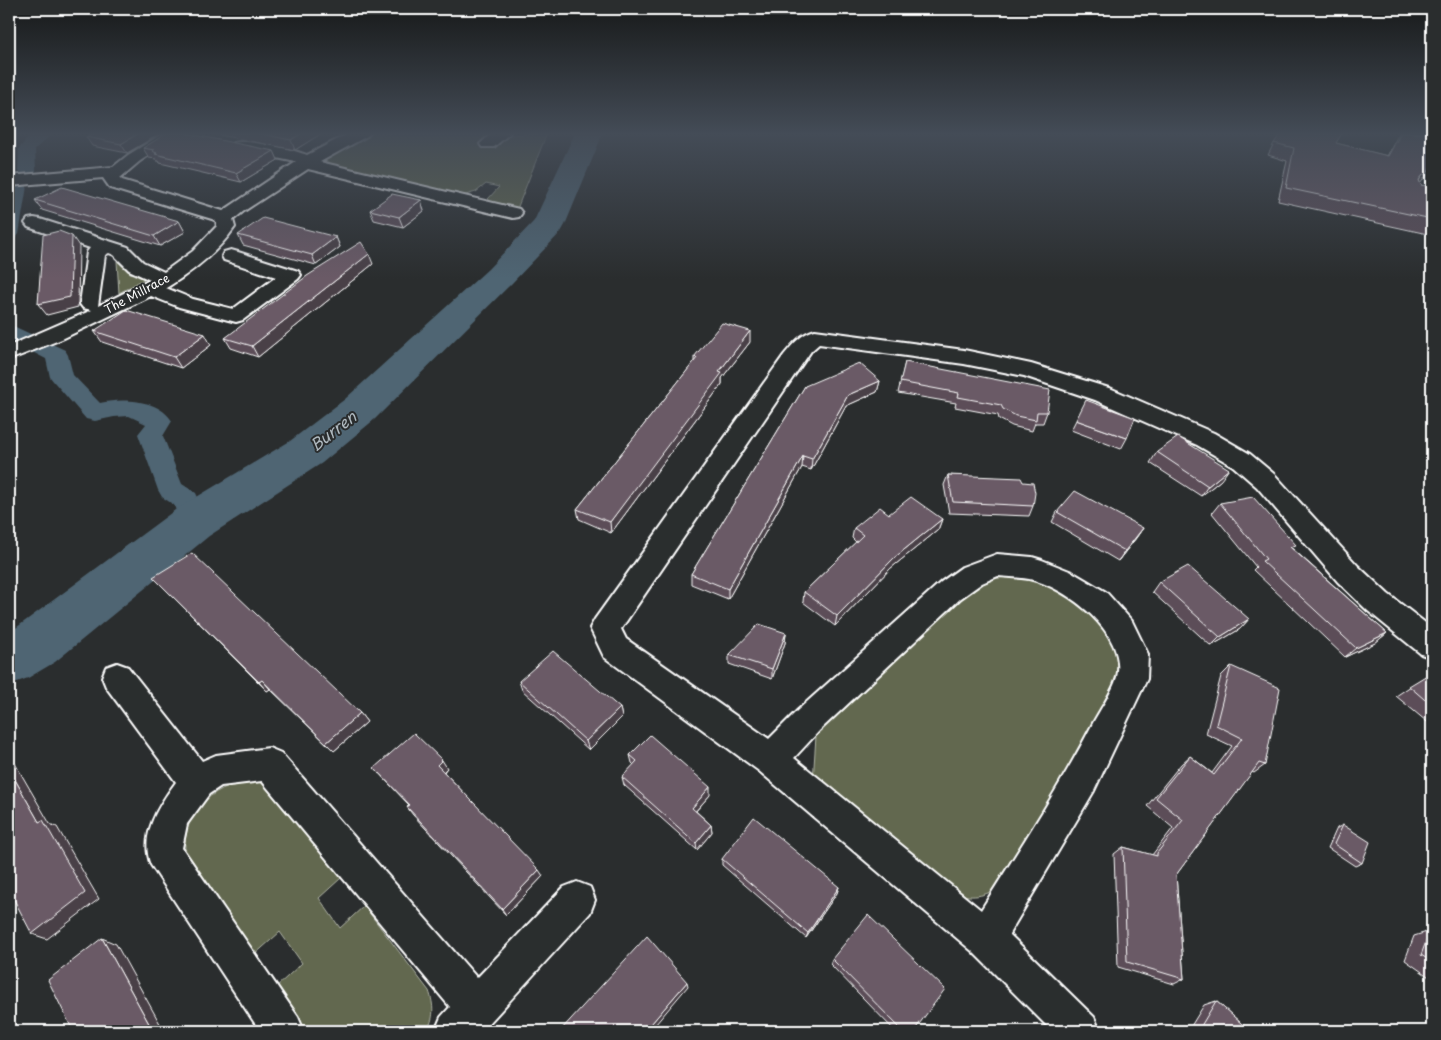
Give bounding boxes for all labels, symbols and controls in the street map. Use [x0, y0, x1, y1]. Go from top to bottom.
street label: The Millrace [101, 268, 172, 318]
water label: Burren [304, 403, 362, 456]

